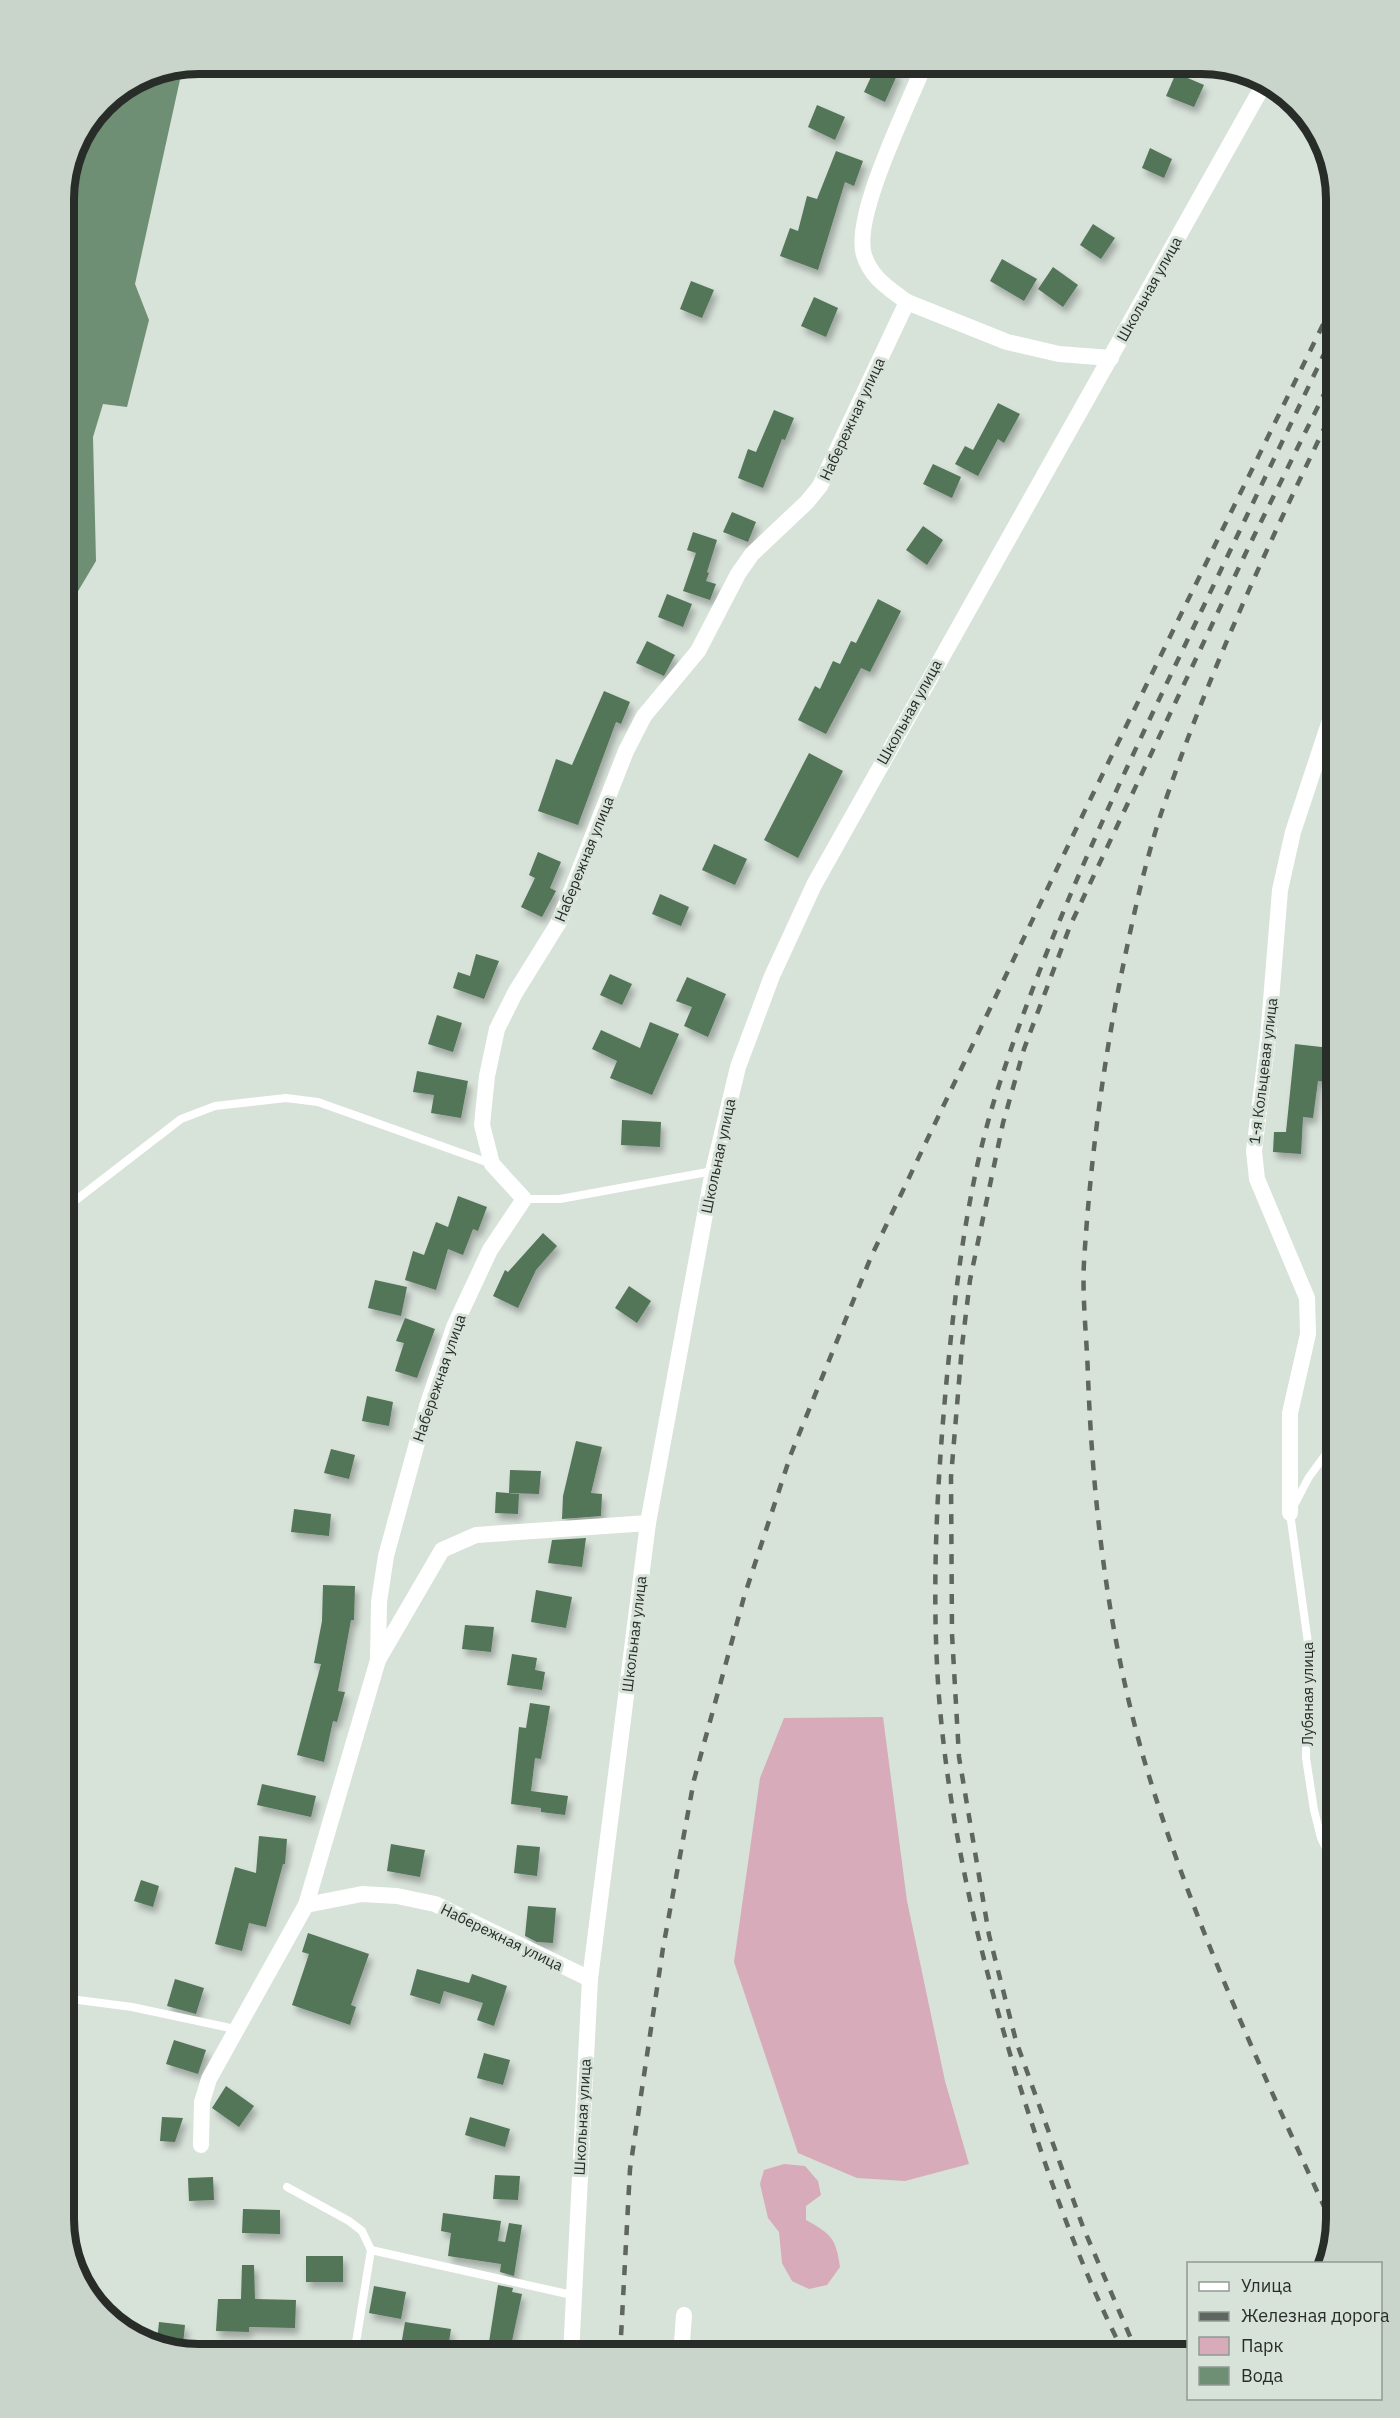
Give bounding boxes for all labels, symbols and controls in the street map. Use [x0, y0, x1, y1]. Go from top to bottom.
street label: Школьная улица [1112, 233, 1186, 345]
street label: Набережная улица [815, 354, 889, 484]
street label: Школьная улица [872, 656, 946, 768]
street label: Набережная улица [550, 794, 618, 924]
street label: 1-я Кольцевая улица [1245, 997, 1281, 1145]
street label: Школьная улица [697, 1097, 739, 1215]
street label: Набережная улица [408, 1312, 470, 1444]
street label: Школьная улица [617, 1575, 651, 1693]
street label: Лубяная улица [1298, 1642, 1317, 1746]
street label: Набережная улица [438, 1899, 566, 1975]
street label: Школьная улица [569, 2058, 595, 2176]
legend [1187, 2262, 1382, 2400]
text: Улица [1241, 2274, 1292, 2297]
text: Железная дорога [1241, 2304, 1390, 2327]
text: Парк [1241, 2334, 1284, 2357]
text: Вода [1241, 2364, 1284, 2387]

